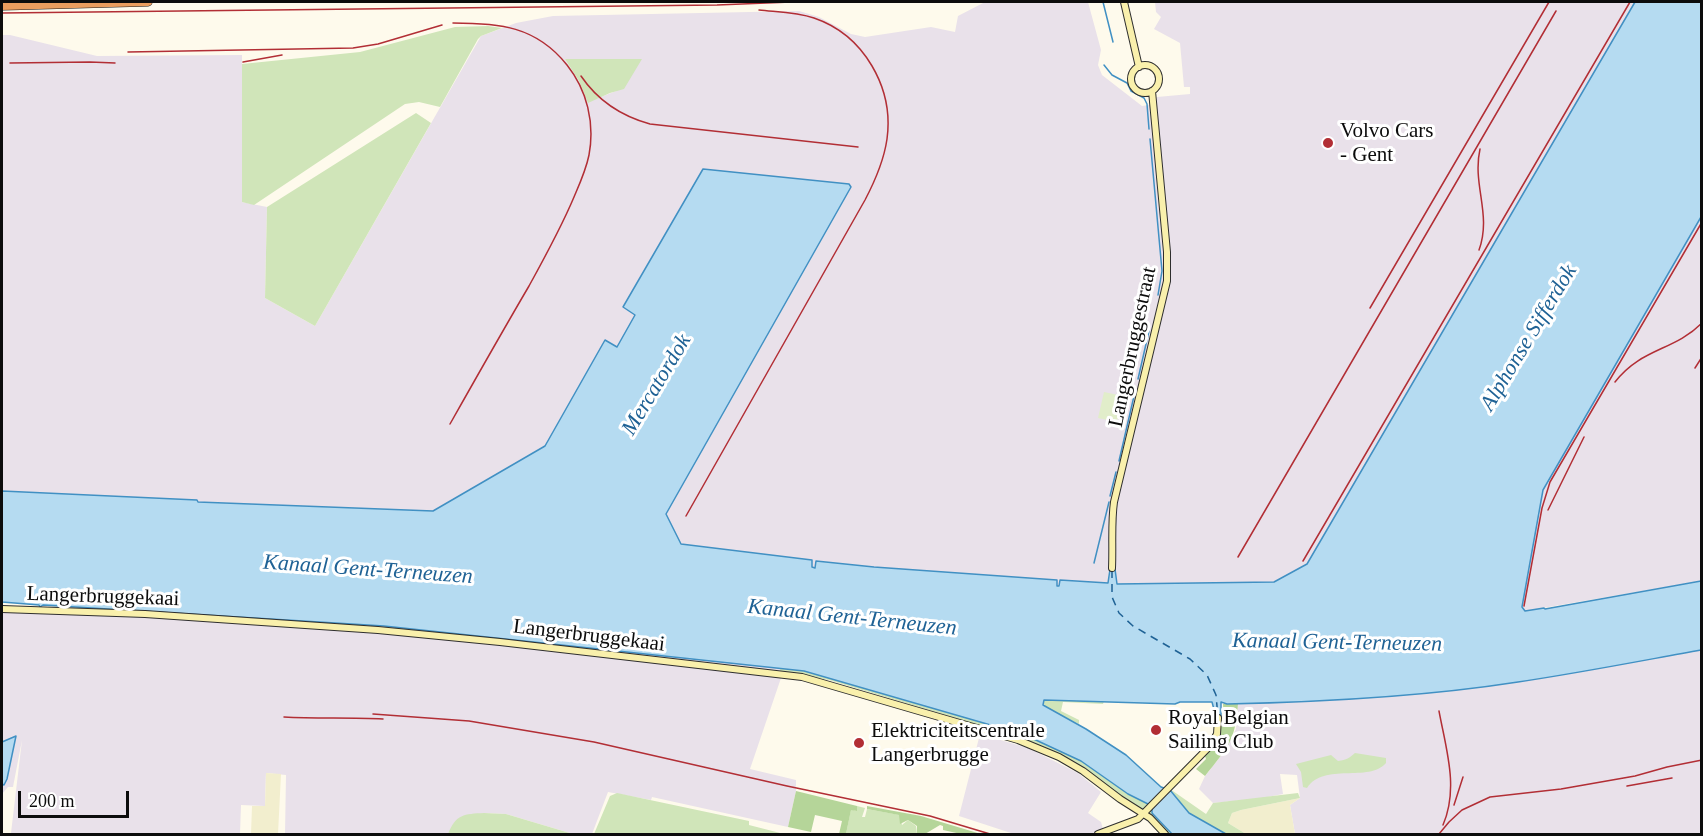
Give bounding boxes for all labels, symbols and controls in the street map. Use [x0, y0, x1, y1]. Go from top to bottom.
place label: Volvo Cars - Gent [1340, 118, 1434, 168]
marker: Volvo Cars - Gent [1321, 136, 1335, 150]
water label: Alphonse Sifferdok [1475, 260, 1583, 416]
street label: Langerbruggestraat [1104, 265, 1162, 429]
water label: Mercatordok [617, 330, 697, 440]
water label: Kanaal Gent-Terneuzen [262, 550, 474, 590]
street label: Langerbruggekaai [26, 582, 180, 612]
water label: Kanaal Gent-Terneuzen [746, 594, 958, 642]
street label: Langerbruggekaai [512, 614, 666, 658]
water label: Kanaal Gent-Terneuzen [1232, 628, 1442, 658]
place label: Royal Belgian Sailing Club [1168, 705, 1289, 755]
place label: Elektriciteitscentrale Langerbrugge [871, 718, 1045, 768]
marker: Royal Belgian Sailing Club [1149, 723, 1163, 737]
marker: Elektriciteitscentrale Langerbrugge [852, 736, 866, 750]
scale bar [21, 779, 132, 817]
text: 200 m [29, 791, 75, 811]

